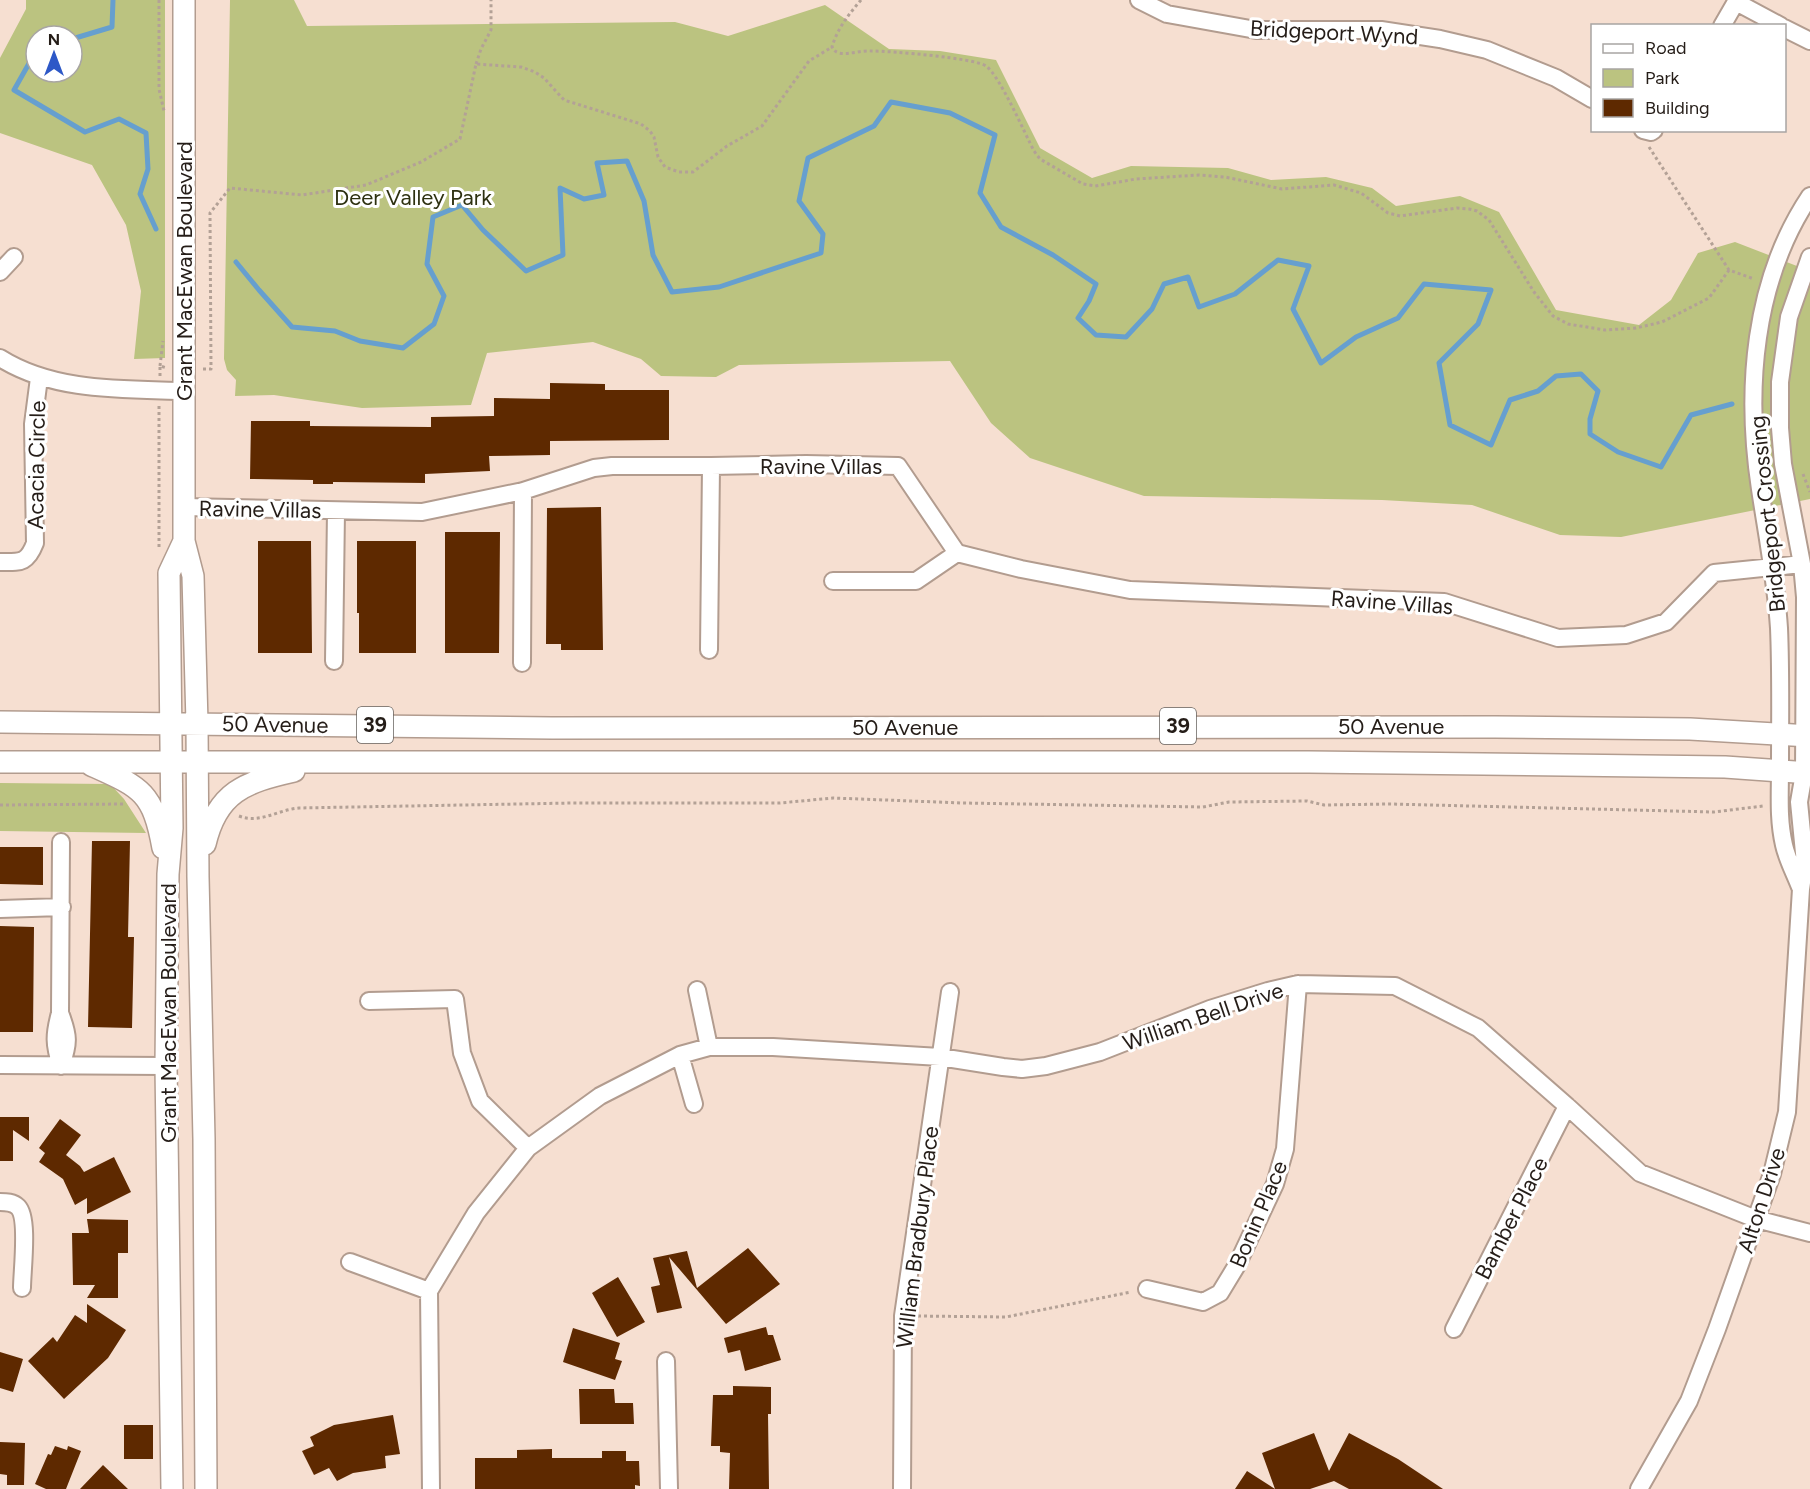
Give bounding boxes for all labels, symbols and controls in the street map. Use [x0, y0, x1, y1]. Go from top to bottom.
street label: Bridgeport Wynd [1249, 15, 1419, 50]
north arrow [24, 24, 84, 84]
legend [1591, 24, 1786, 132]
text: N [48, 30, 60, 49]
text: Road [1645, 37, 1686, 59]
text: Park [1645, 67, 1680, 89]
text: Building [1645, 97, 1710, 119]
street label: Grant MacEwan Boulevard [171, 141, 198, 401]
park label: Deer Valley Park [334, 184, 492, 211]
street label: Acacia Circle [22, 400, 51, 530]
street label: Bridgeport Crossing [1744, 414, 1791, 614]
street label: Ravine Villas [760, 453, 882, 480]
street label: Ravine Villas [198, 495, 322, 524]
street label: Ravine Villas [1330, 585, 1454, 620]
road number: 39 [357, 707, 393, 743]
road number: 39 [1160, 708, 1196, 744]
street label: 50 Avenue [221, 710, 329, 739]
street label: 50 Avenue [1338, 713, 1444, 740]
street label: 50 Avenue [852, 714, 958, 741]
street label: Grant MacEwan Boulevard [155, 883, 182, 1143]
street label: William Bell Drive [1119, 976, 1287, 1057]
street label: William Bradbury Place [890, 1124, 945, 1350]
street label: Alton Drive [1732, 1144, 1791, 1256]
street label: Bamber Place [1469, 1152, 1554, 1284]
street label: Bonin Place [1224, 1156, 1293, 1272]

